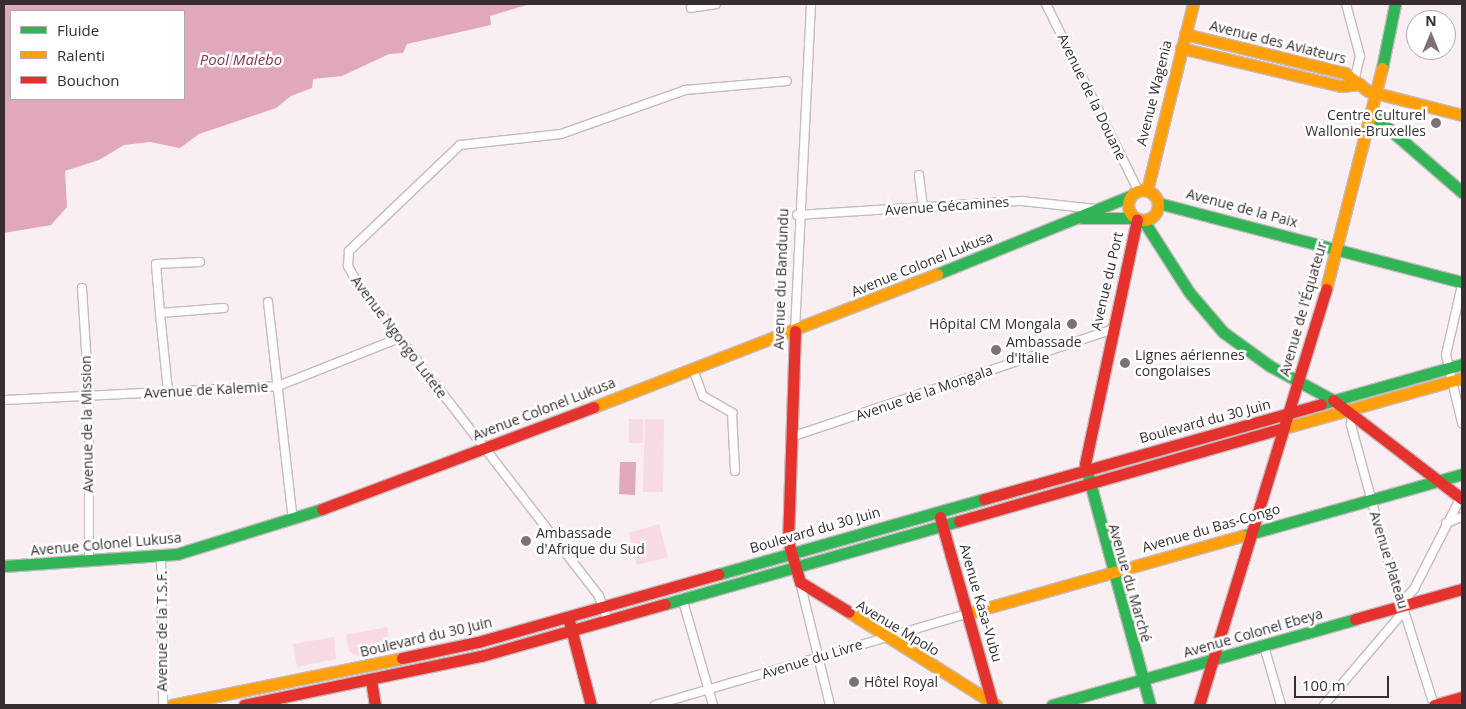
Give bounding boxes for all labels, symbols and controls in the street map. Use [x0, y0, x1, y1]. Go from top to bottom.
legend [10, 10, 185, 100]
north arrow [1406, 10, 1456, 60]
text: N [1425, 11, 1437, 30]
street label: Avenue des Aviateurs [1208, 17, 1348, 67]
text: Fluide [57, 20, 99, 40]
street label: Avenue de la Douane [1054, 31, 1130, 163]
street label: Avenue Wagenia [1133, 38, 1175, 148]
text: Ralenti [57, 45, 105, 65]
water label: Pool Malebo [200, 51, 282, 69]
text: Bouchon [57, 70, 120, 90]
place label: Centre Culturel Wallonie-Bruxelles [1305, 107, 1426, 140]
marker: Centre Culturel Wallonie-Bruxelles [1430, 117, 1442, 129]
street label: Avenue de la Paix [1185, 185, 1299, 231]
street label: Avenue Gécamines [884, 193, 1010, 219]
street label: Avenue du Bandundu [770, 208, 792, 350]
street label: Avenue Colonel Lukusa [849, 228, 995, 300]
street label: Avenue du Port [1087, 230, 1127, 332]
street label: Avenue de l'Équateur [1276, 240, 1330, 378]
street label: Avenue Ngongo Lutete [348, 273, 450, 401]
place label: Hôpital CM Mongala [929, 316, 1061, 332]
marker: Hôpital CM Mongala [1065, 317, 1079, 331]
place label: Ambassade d'Italie [1006, 334, 1082, 367]
marker: Ambassade d'Italie [990, 344, 1002, 356]
place label: Lignes aériennes congolaises [1135, 347, 1245, 380]
street label: Avenue de la Mission [77, 355, 97, 493]
marker: Lignes aériennes congolaises [1119, 357, 1131, 369]
street label: Avenue de la Mongala [853, 362, 995, 424]
street label: Avenue Colonel Lukusa [470, 374, 618, 444]
street label: Avenue de Kalemie [143, 378, 269, 402]
street label: Boulevard du 30 Juin [1138, 395, 1272, 447]
street label: Avenue du Bas-Congo [1140, 500, 1282, 556]
street label: Boulevard du 30 Juin [748, 503, 882, 557]
street label: Avenue Plateau [1366, 509, 1412, 611]
street label: Avenue du Marché [1105, 522, 1155, 644]
place label: Ambassade d'Afrique du Sud [536, 525, 645, 558]
street label: Avenue Colonel Lukusa [30, 529, 182, 559]
marker: Ambassade d'Afrique du Sud [520, 535, 532, 547]
street label: Avenue Kasa-Vubu [956, 542, 1006, 664]
street label: Avenue de la T.S.F. [154, 570, 170, 692]
street label: Avenue Mpolo [853, 597, 943, 659]
street label: Avenue Colonel Ebeya [1181, 605, 1325, 661]
street label: Boulevard du 30 Juin [358, 614, 494, 660]
street label: Avenue du Livre [760, 636, 864, 682]
scale bar [1296, 666, 1391, 698]
place label: Hôtel Royal [864, 674, 938, 690]
text: 100 m [1302, 675, 1346, 695]
marker: Hôtel Royal [848, 676, 860, 688]

